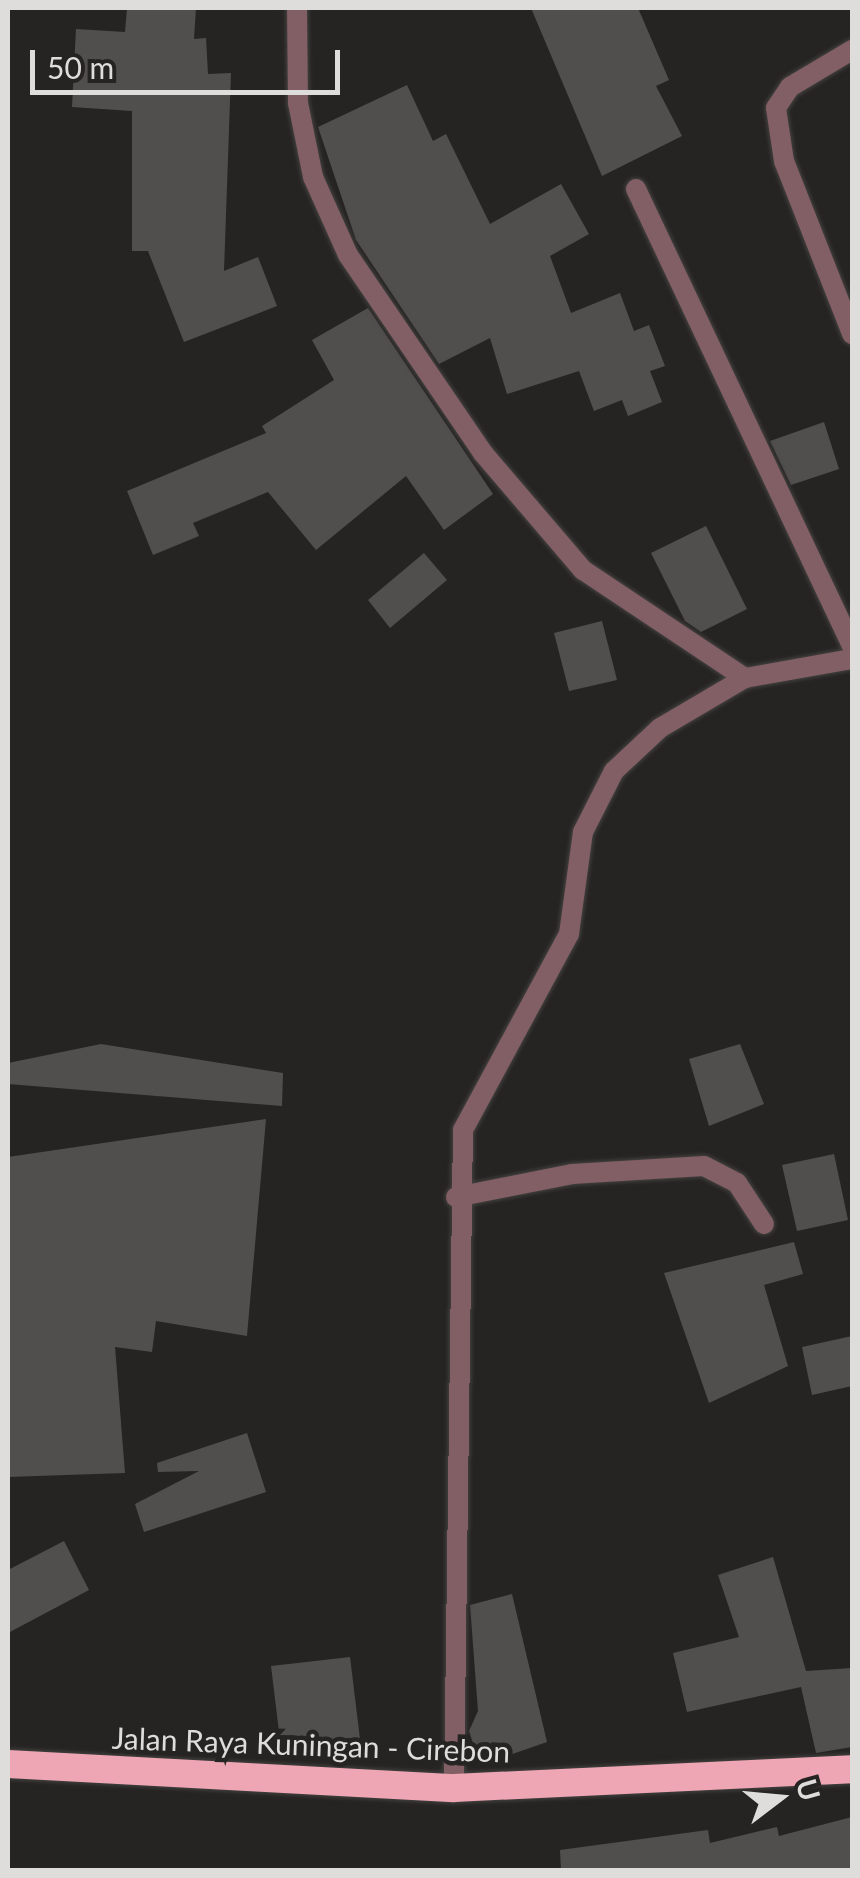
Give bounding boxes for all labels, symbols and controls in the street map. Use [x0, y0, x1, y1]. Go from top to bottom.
scale bar [35, 30, 345, 92]
text: 50 m [47, 49, 114, 85]
street label: Jalan Raya Kuningan - Cirebon [111, 1719, 511, 1769]
north arrow [730, 1748, 830, 1848]
text: U [790, 1775, 828, 1804]

